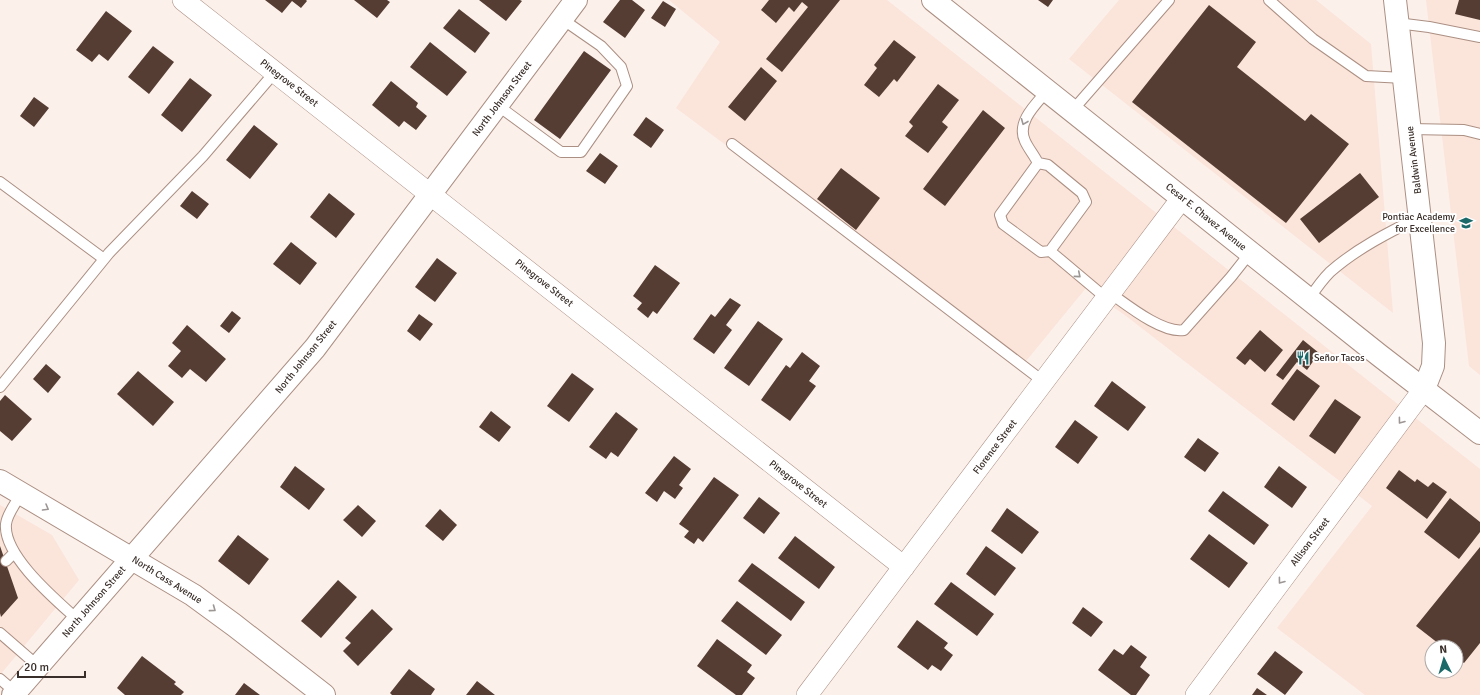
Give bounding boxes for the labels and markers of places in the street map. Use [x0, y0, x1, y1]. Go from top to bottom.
place label: Pontiac Academy for Excellence [1382, 211, 1455, 235]
school or university icon: Pontiac Academy for Excellence [1458, 215, 1474, 231]
restaurant icon: Señor Tacos [1295, 350, 1311, 366]
place label: Señor Tacos [1314, 352, 1365, 364]

